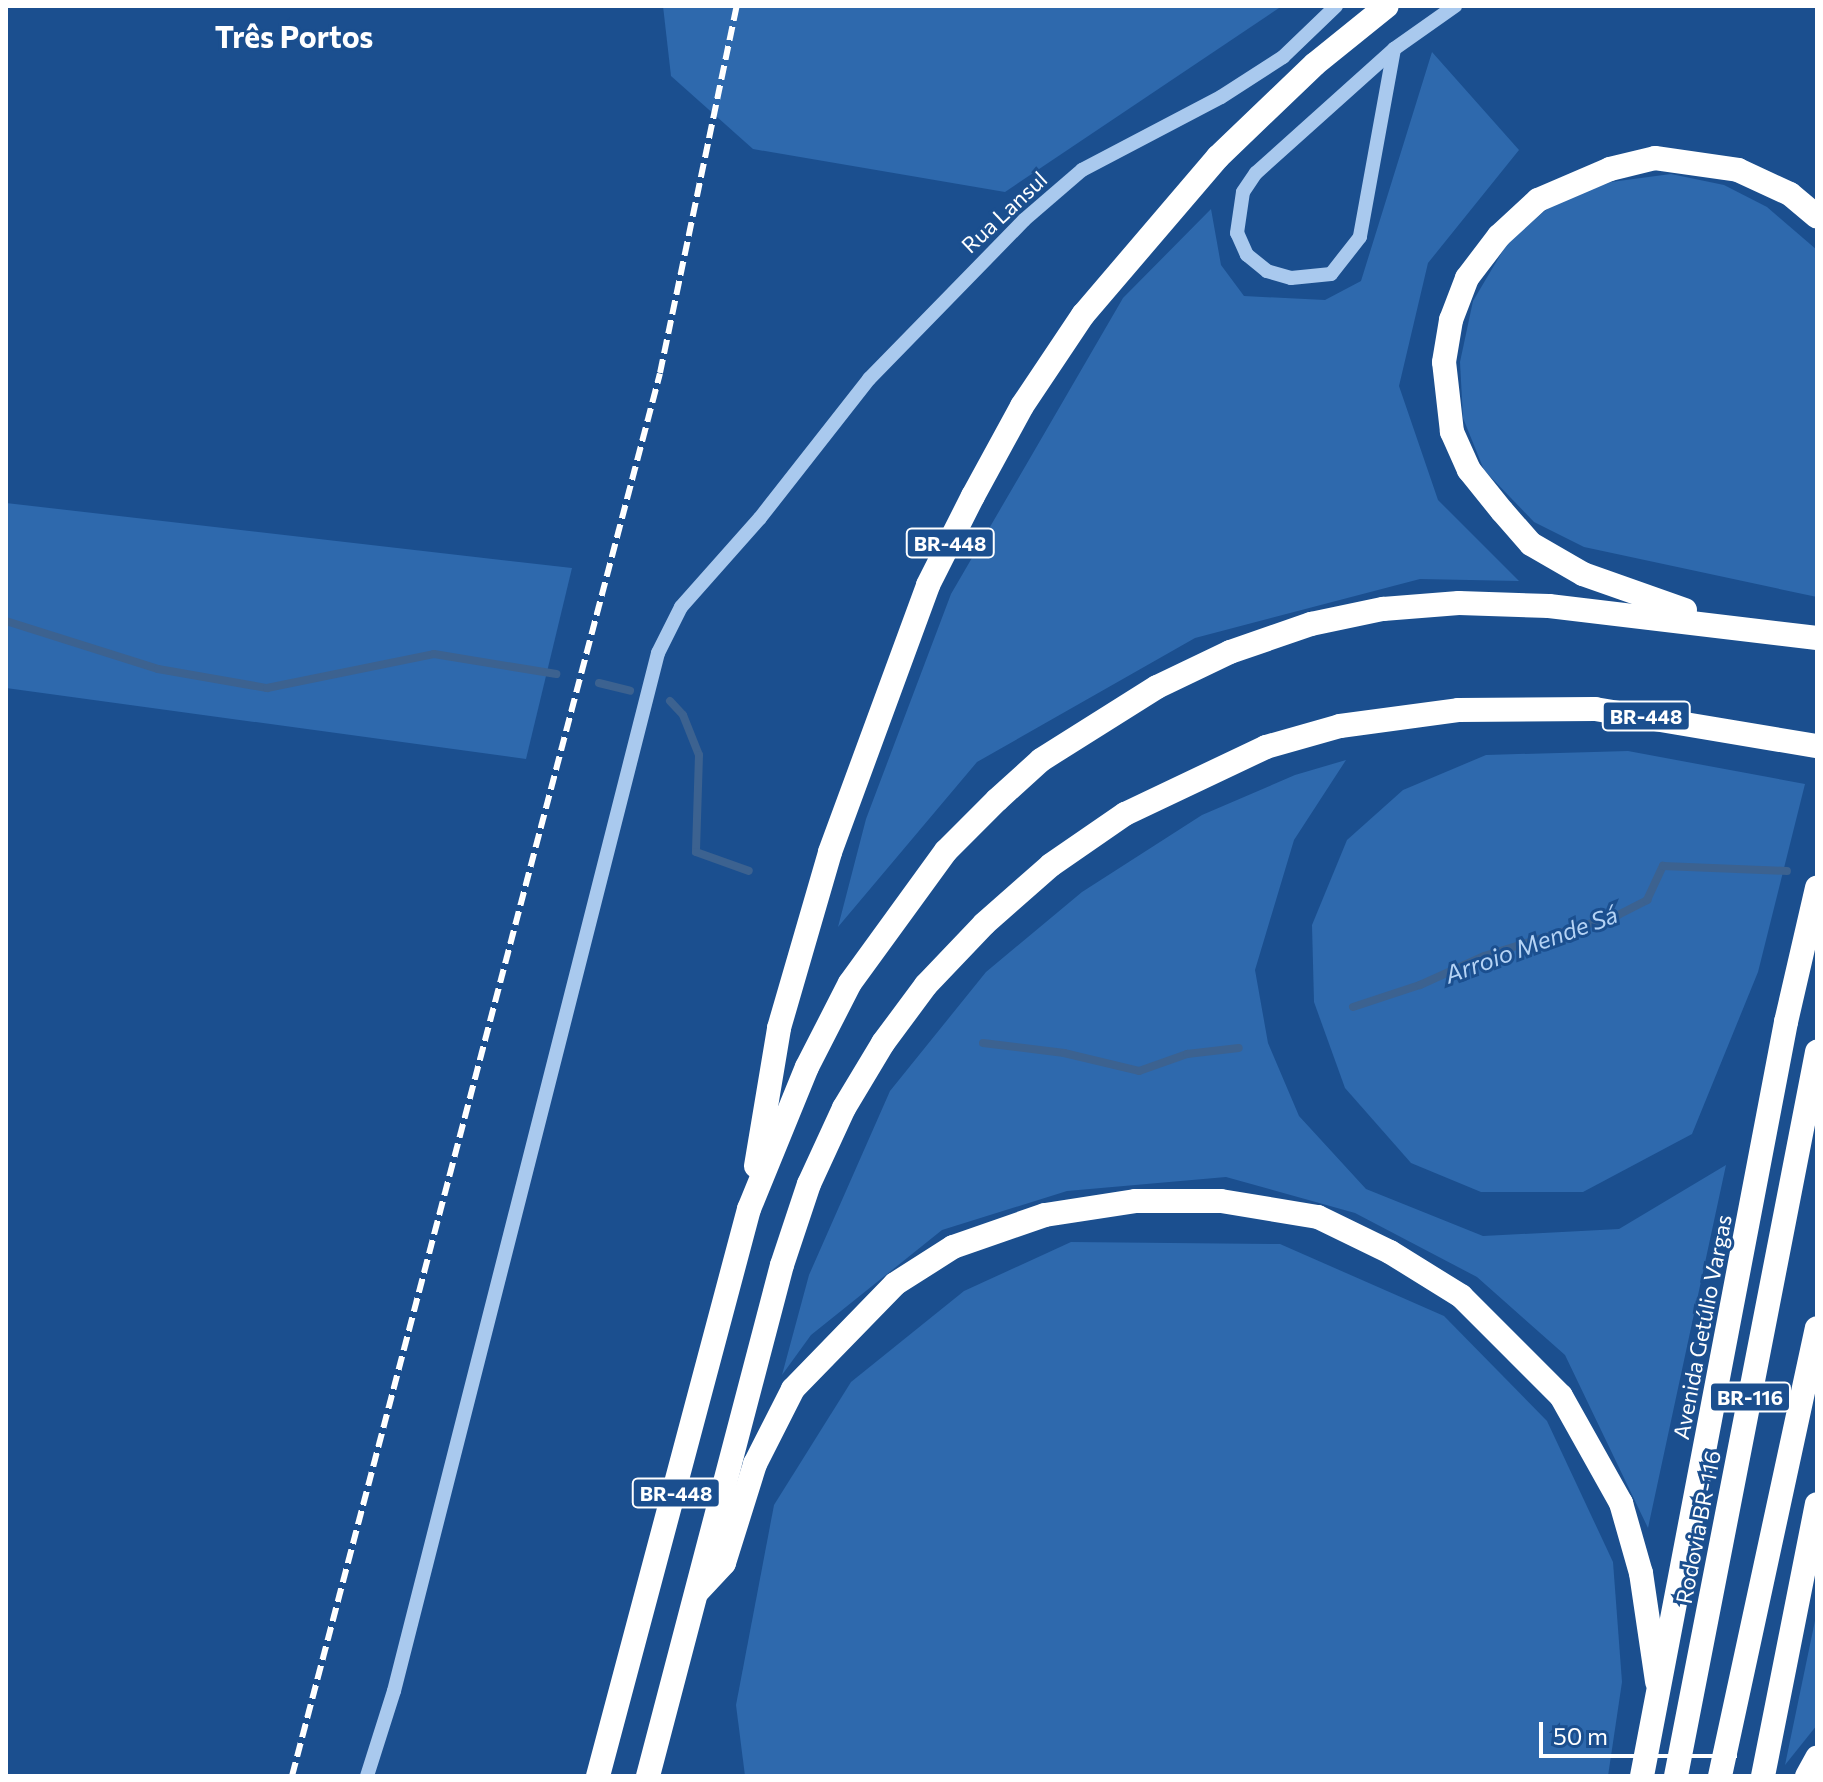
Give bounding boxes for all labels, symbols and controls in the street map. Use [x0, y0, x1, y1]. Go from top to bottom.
district label: Três Portos [215, 18, 373, 54]
street label: Rua Lansul [956, 166, 1052, 258]
road number: BR-448 [904, 527, 996, 559]
road number: BR-448 [1600, 700, 1692, 732]
water label: Arroio Mende Sá [1441, 899, 1621, 989]
street label: Avenida Getúlio Vargas [1667, 1212, 1737, 1442]
road number: BR-116 [1708, 1381, 1792, 1413]
street label: Rodovia BR-116 [1670, 1448, 1726, 1606]
road number: BR-448 [630, 1477, 722, 1509]
scale bar [1543, 1706, 1741, 1756]
text: 50 m [1553, 1721, 1608, 1750]

